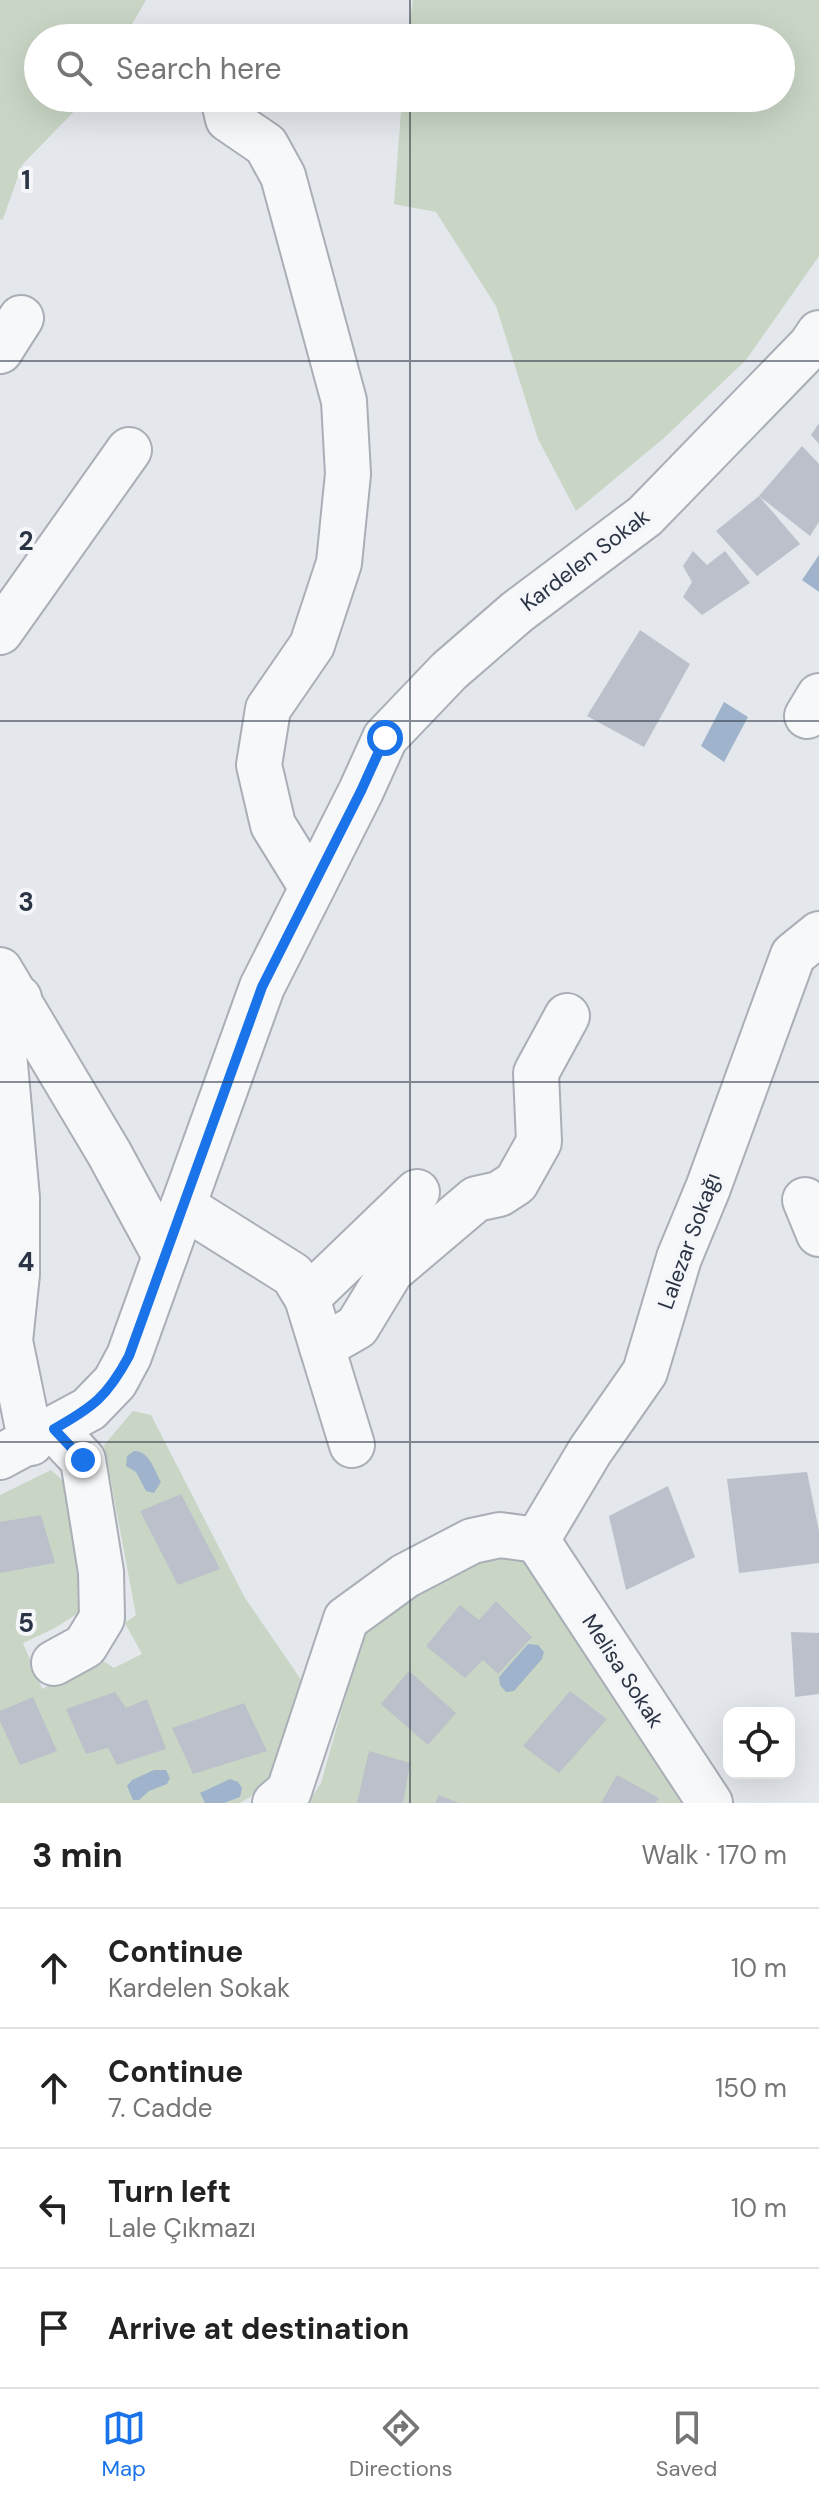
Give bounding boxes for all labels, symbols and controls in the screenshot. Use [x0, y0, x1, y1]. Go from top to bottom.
search box [24, 24, 795, 112]
icon: search [52, 46, 96, 90]
text: Search here [116, 49, 282, 88]
text: 1 [21, 163, 31, 197]
street label: Kardelen Sokak [515, 502, 655, 618]
text: 2 [18, 524, 34, 558]
route start [367, 720, 403, 756]
text: 3 [18, 885, 34, 919]
street label: Lalezar Sokağı [651, 1169, 727, 1313]
text: 4 [18, 1245, 34, 1279]
route end [65, 1442, 101, 1478]
text: 5 [18, 1606, 34, 1640]
street label: Melisa Sokak [575, 1609, 671, 1733]
map controls [723, 1707, 795, 1779]
button: locate [723, 1707, 795, 1779]
text: 3 min [32, 1833, 123, 1878]
text: Walk · 170 m [642, 1838, 787, 1872]
text: Continue [108, 1932, 243, 1971]
icon: ahead [32, 1946, 76, 1990]
text: 10 m [731, 1951, 787, 1985]
text: Kardelen Sokak [108, 1971, 290, 2005]
text: Continue [108, 2052, 243, 2091]
icon: ahead [32, 2066, 76, 2110]
text: 150 m [715, 2071, 787, 2105]
text: 7. Cadde [108, 2091, 213, 2125]
text: Turn left [108, 2172, 231, 2211]
icon: left [32, 2186, 76, 2230]
text: 10 m [731, 2191, 787, 2225]
text: Lale Çıkmazı [108, 2211, 256, 2245]
icon: arrive [32, 2306, 76, 2350]
text: Arrive at destination [108, 2309, 409, 2348]
tab: Map [102, 2406, 146, 2483]
tab: Directions [349, 2406, 453, 2483]
tab: Saved [656, 2406, 717, 2483]

